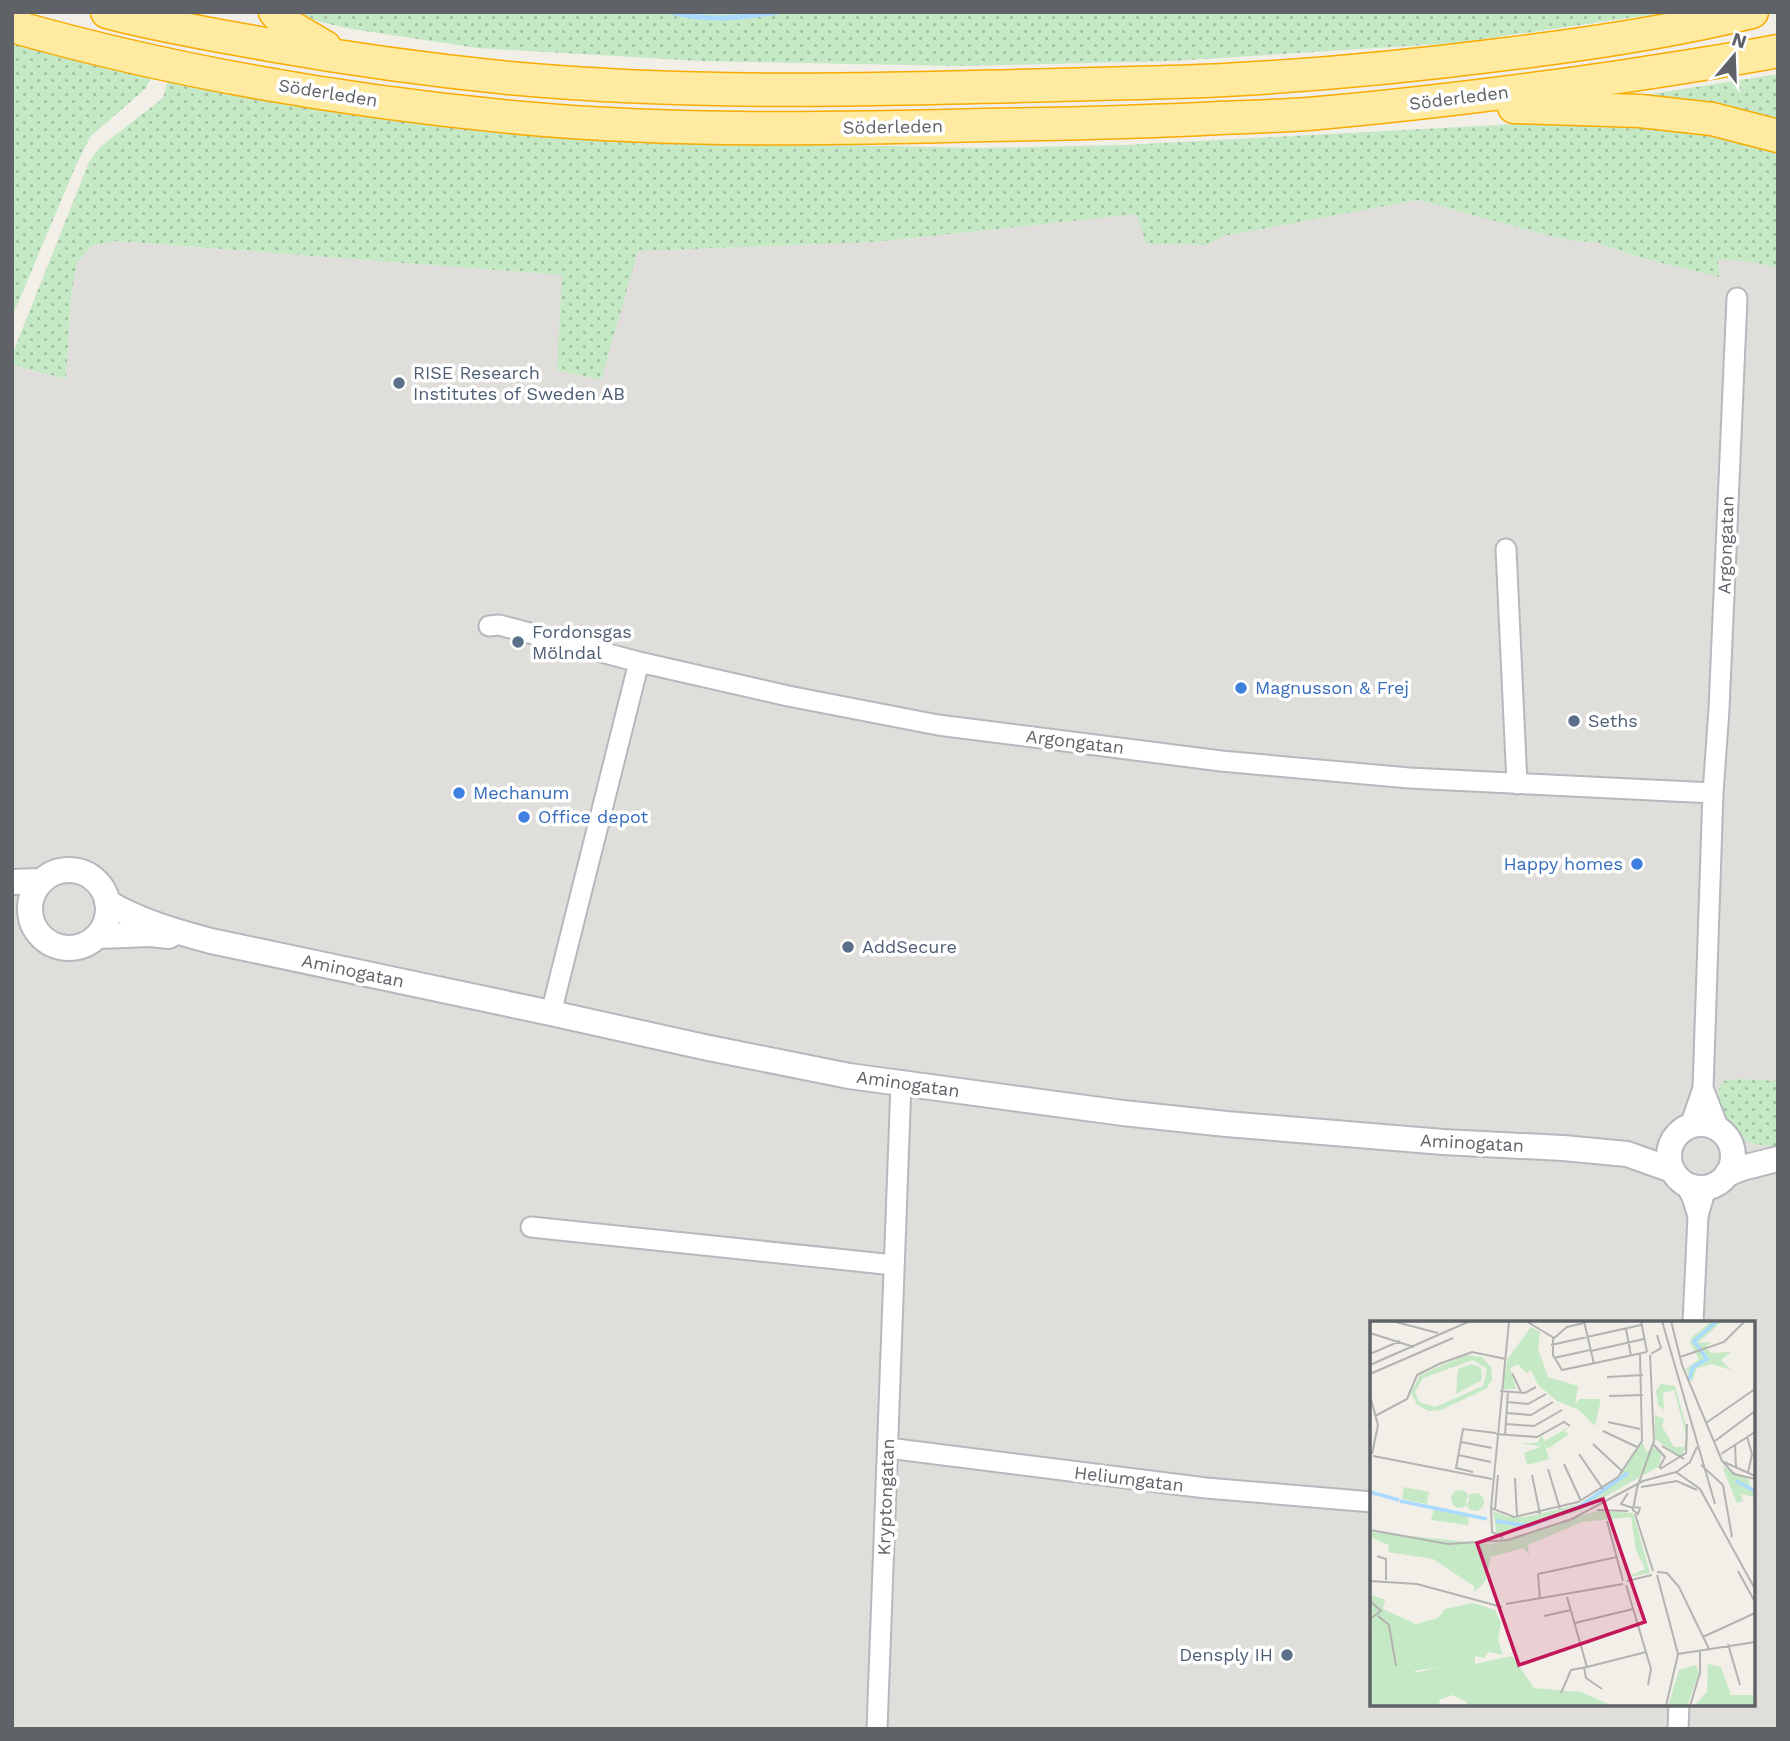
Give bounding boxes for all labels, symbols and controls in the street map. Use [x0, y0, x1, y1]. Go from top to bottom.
north arrow [1699, 21, 1769, 91]
text: N [1729, 27, 1750, 54]
street label: Söderleden [277, 74, 379, 111]
street label: Söderleden [1408, 81, 1510, 114]
street label: Söderleden [843, 115, 943, 138]
place label: RISE Research Institutes of Sweden AB [413, 362, 625, 404]
marker: RISE Research Institutes of Sweden AB [391, 375, 407, 391]
street label: Argongatan [1713, 495, 1738, 595]
place label: Fordonsgas Mölndal [532, 621, 632, 663]
marker: Fordonsgas Mölndal [510, 634, 526, 650]
place label: Magnusson & Frej [1255, 677, 1409, 698]
marker: Magnusson & Frej [1233, 680, 1249, 696]
place label: Seths [1588, 710, 1638, 731]
marker: Seths [1566, 713, 1582, 729]
street label: Argongatan [1025, 725, 1125, 758]
place label: Mechanum [473, 782, 569, 803]
marker: Mechanum [451, 785, 467, 801]
place label: Office depot [538, 806, 649, 827]
marker: Office depot [516, 809, 532, 825]
place label: Happy homes [1503, 853, 1623, 874]
marker: Happy homes [1629, 856, 1645, 872]
place label: AddSecure [862, 936, 957, 957]
marker: AddSecure [840, 939, 856, 955]
street label: Aminogatan [300, 949, 406, 992]
street label: Aminogatan [855, 1066, 961, 1101]
street label: Aminogatan [1420, 1129, 1525, 1156]
inset map [1370, 1321, 1755, 1706]
street label: Kryptongatan [873, 1438, 898, 1556]
street label: Heliumgatan [1073, 1461, 1185, 1496]
place label: Densply IH [1179, 1644, 1273, 1665]
marker: Densply IH [1279, 1647, 1295, 1663]

